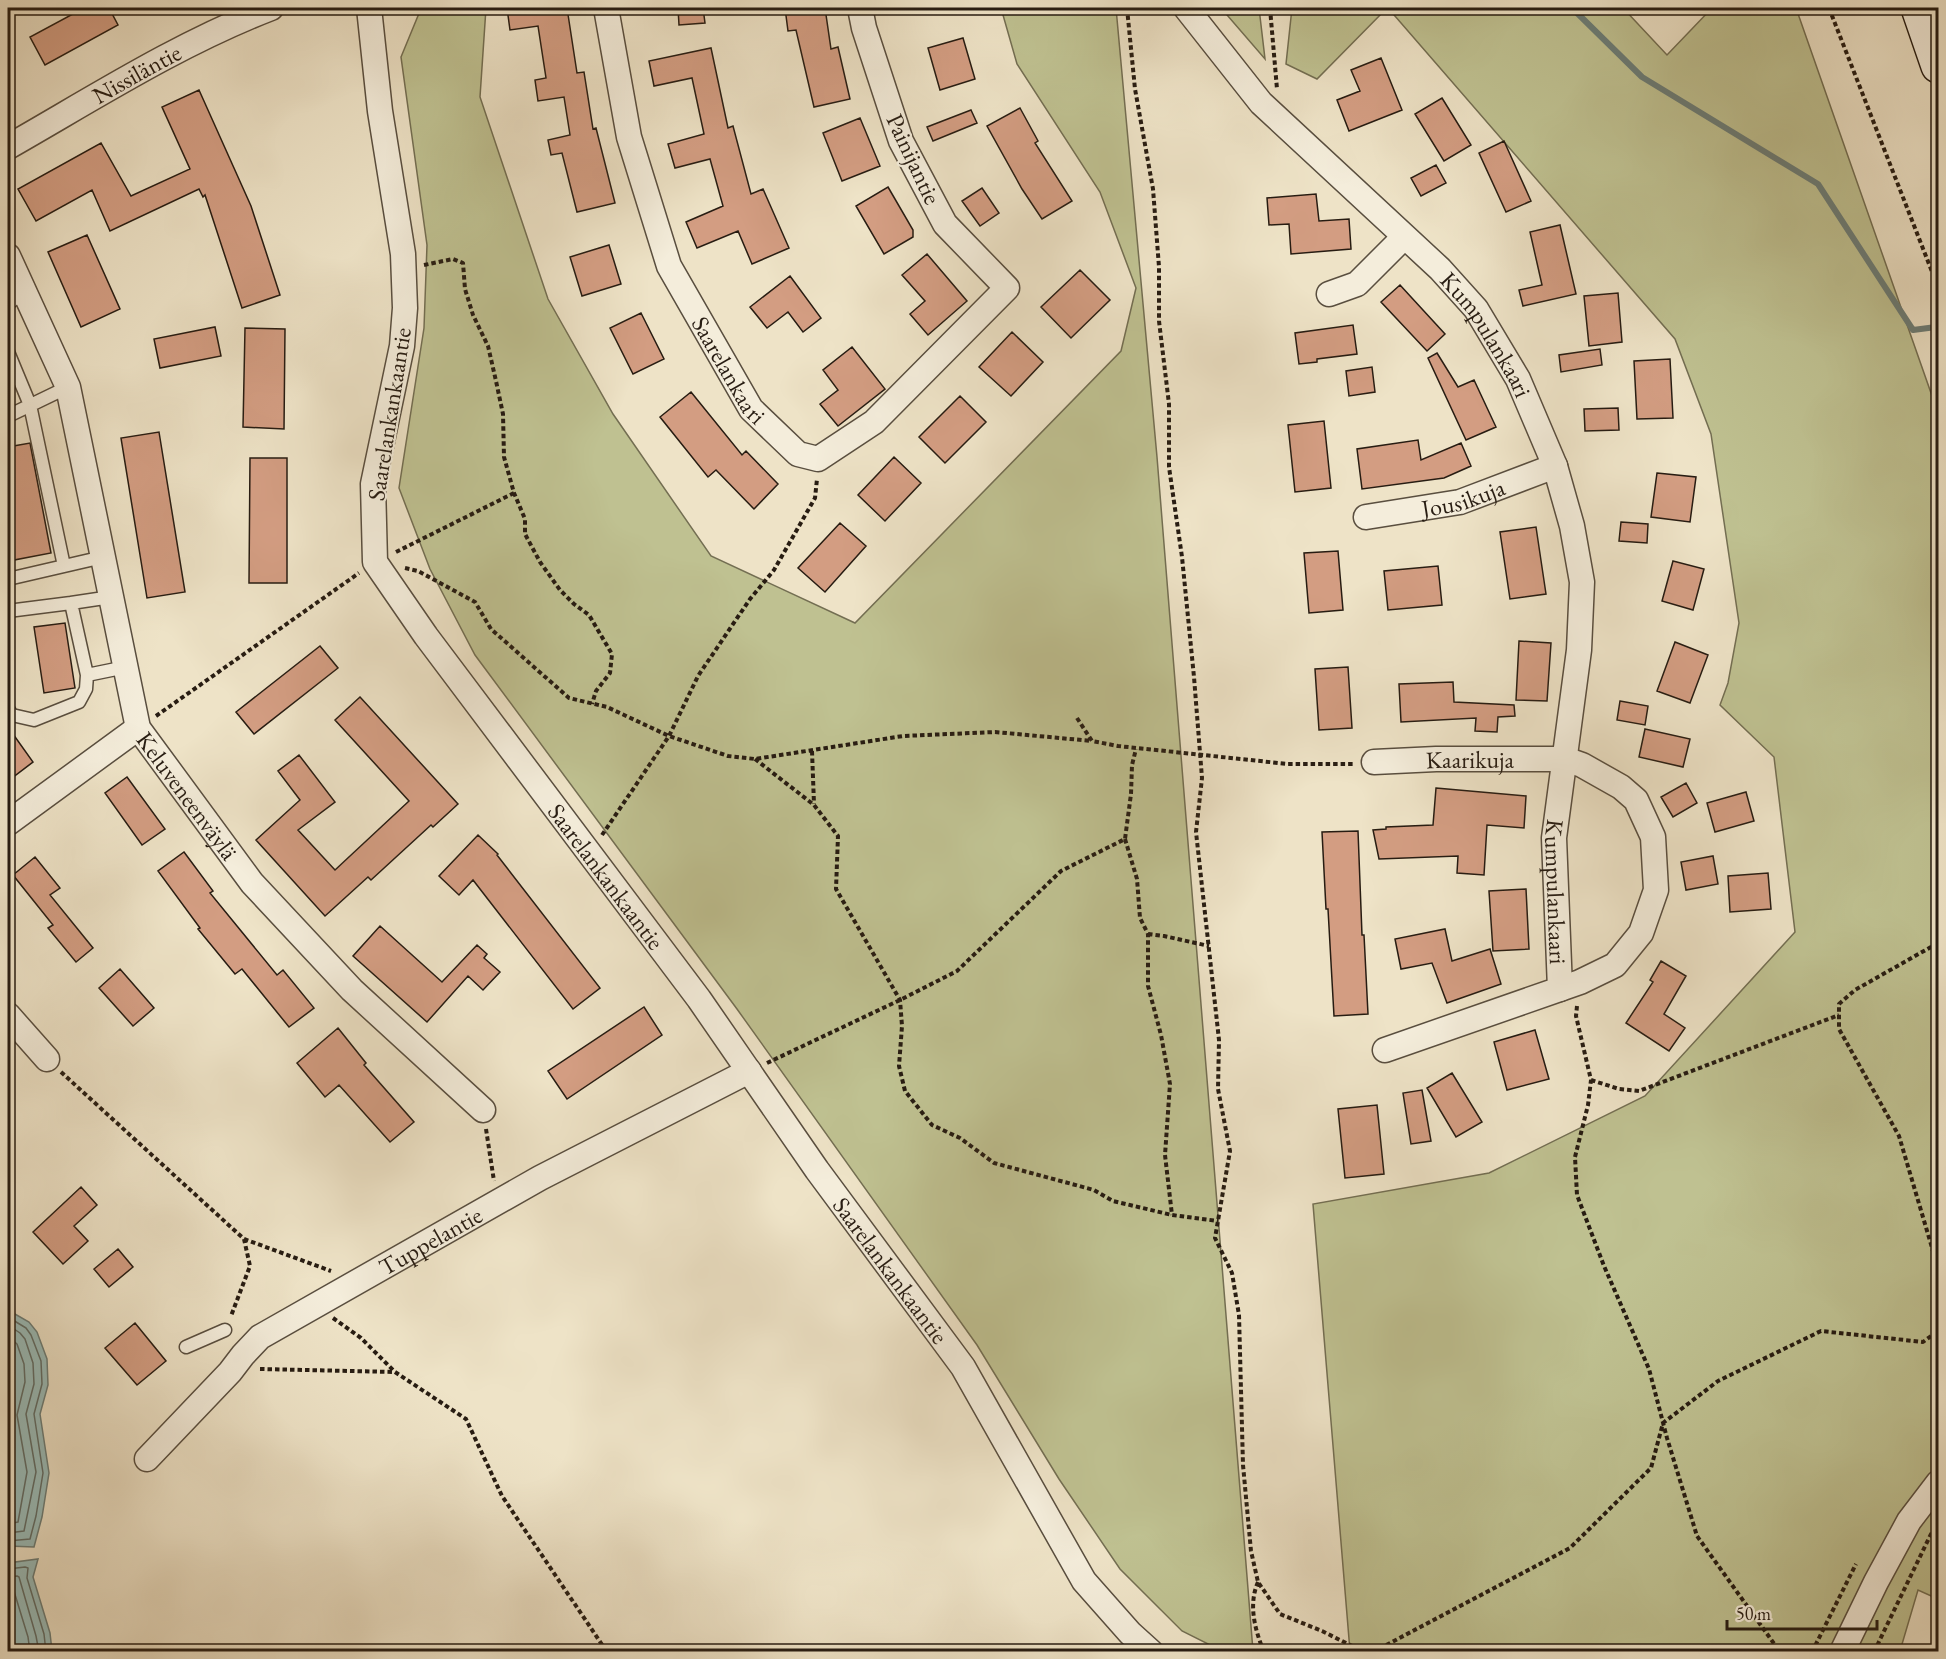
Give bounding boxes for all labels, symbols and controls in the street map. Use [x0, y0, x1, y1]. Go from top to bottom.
street label: Nissiläntie [86, 36, 186, 110]
street label: Painijantie [880, 109, 948, 209]
street label: Kumpulankaari [1434, 265, 1539, 402]
street label: Saarelankaari [685, 310, 773, 431]
street label: Saarelankankaantie [360, 325, 418, 503]
street label: Jousikuja [1417, 471, 1509, 524]
street label: Keluveneenväylä [130, 725, 245, 866]
street label: Kaarikuja [1425, 743, 1515, 775]
street label: Saarelankankaantie [542, 797, 672, 956]
street label: Kumpulankaari [1538, 817, 1575, 965]
street label: Saarelankankaantie [827, 1190, 956, 1350]
street label: Tuppelantie [373, 1199, 487, 1282]
scale bar [1727, 1593, 1877, 1631]
text: 50 m [1736, 1602, 1771, 1625]

